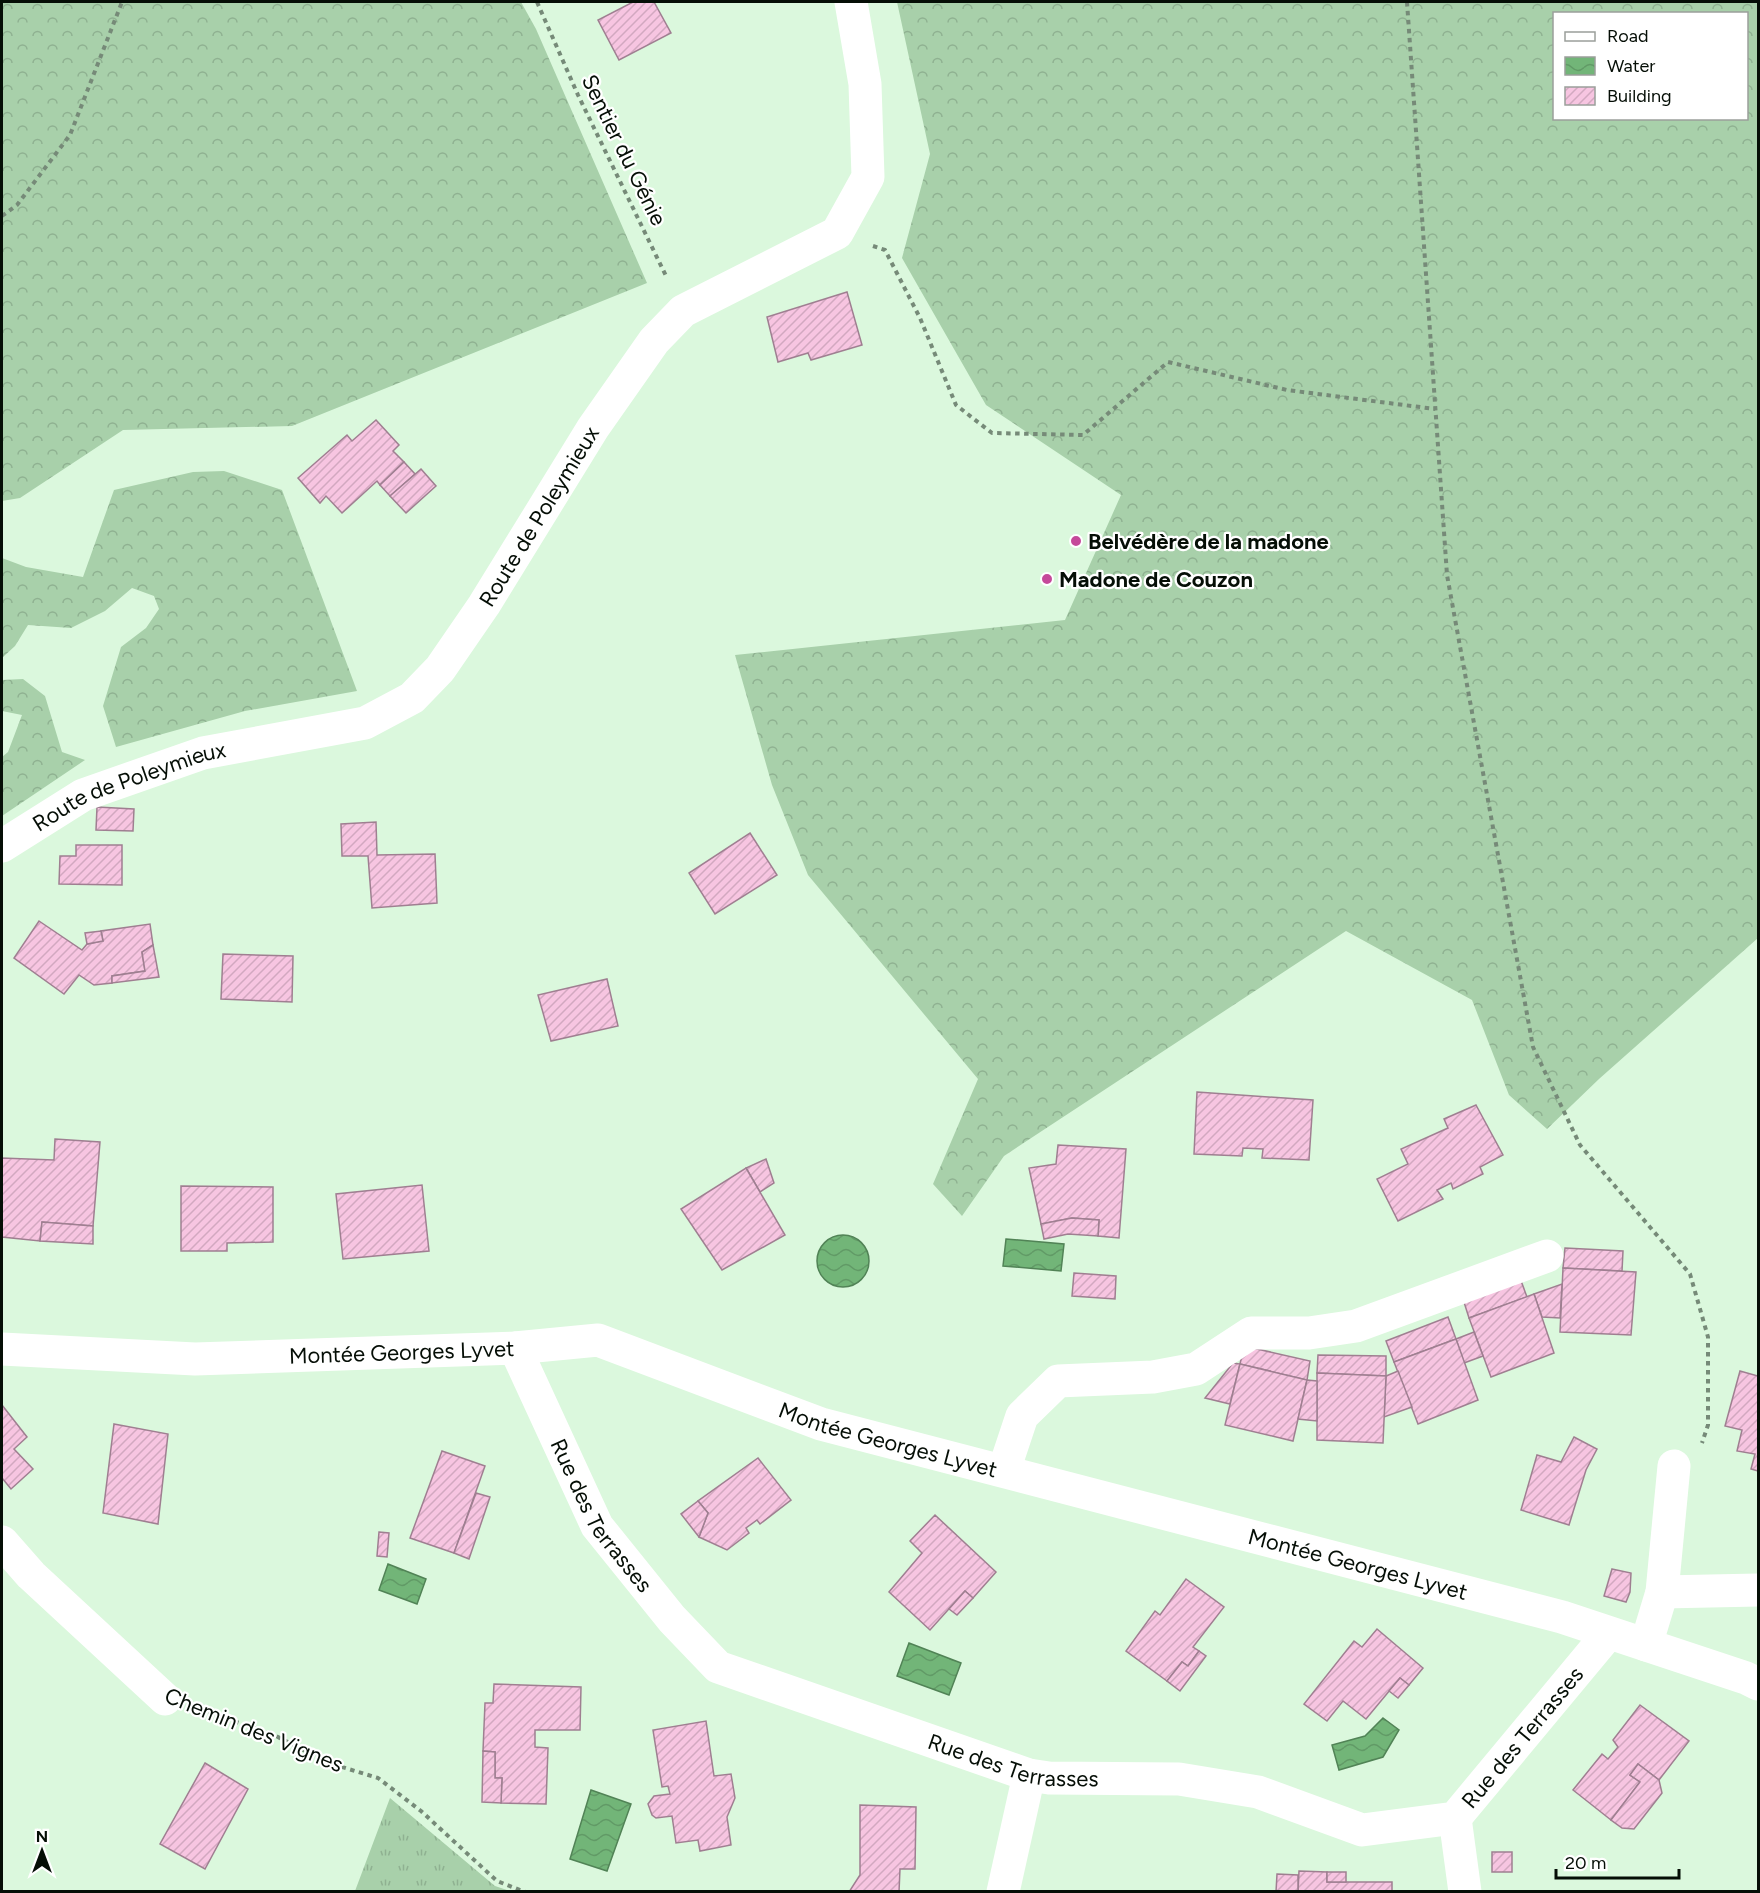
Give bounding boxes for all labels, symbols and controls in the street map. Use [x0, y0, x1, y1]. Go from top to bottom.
legend [1553, 12, 1748, 120]
text: Road [1607, 25, 1648, 47]
text: Water [1607, 55, 1655, 77]
street label: Sentier du Génie [576, 70, 672, 230]
text: Building [1607, 85, 1672, 107]
street label: Route de Poleymieux [473, 421, 605, 611]
place label: Belvédère de la madone [1088, 528, 1329, 555]
marker: Belvédère de la madone [1069, 534, 1083, 548]
place label: Madone de Couzon [1059, 566, 1253, 593]
marker: Madone de Couzon [1040, 572, 1054, 586]
street label: Route de Poleymieux [27, 736, 228, 837]
street label: Montée Georges Lyvet [288, 1335, 515, 1369]
street label: Montée Georges Lyvet [775, 1396, 1000, 1483]
street label: Rue des Terrasses [545, 1434, 658, 1597]
street label: Montée Georges Lyvet [1245, 1522, 1470, 1605]
street label: Rue des Terrasses [1456, 1661, 1589, 1813]
street label: Chemin des Vignes [161, 1682, 347, 1778]
street label: Rue des Terrasses [924, 1727, 1099, 1792]
north arrow [12, 1821, 72, 1881]
text: N [36, 1827, 48, 1846]
scale bar [1556, 1842, 1679, 1880]
text: 20 m [1565, 1852, 1606, 1874]

